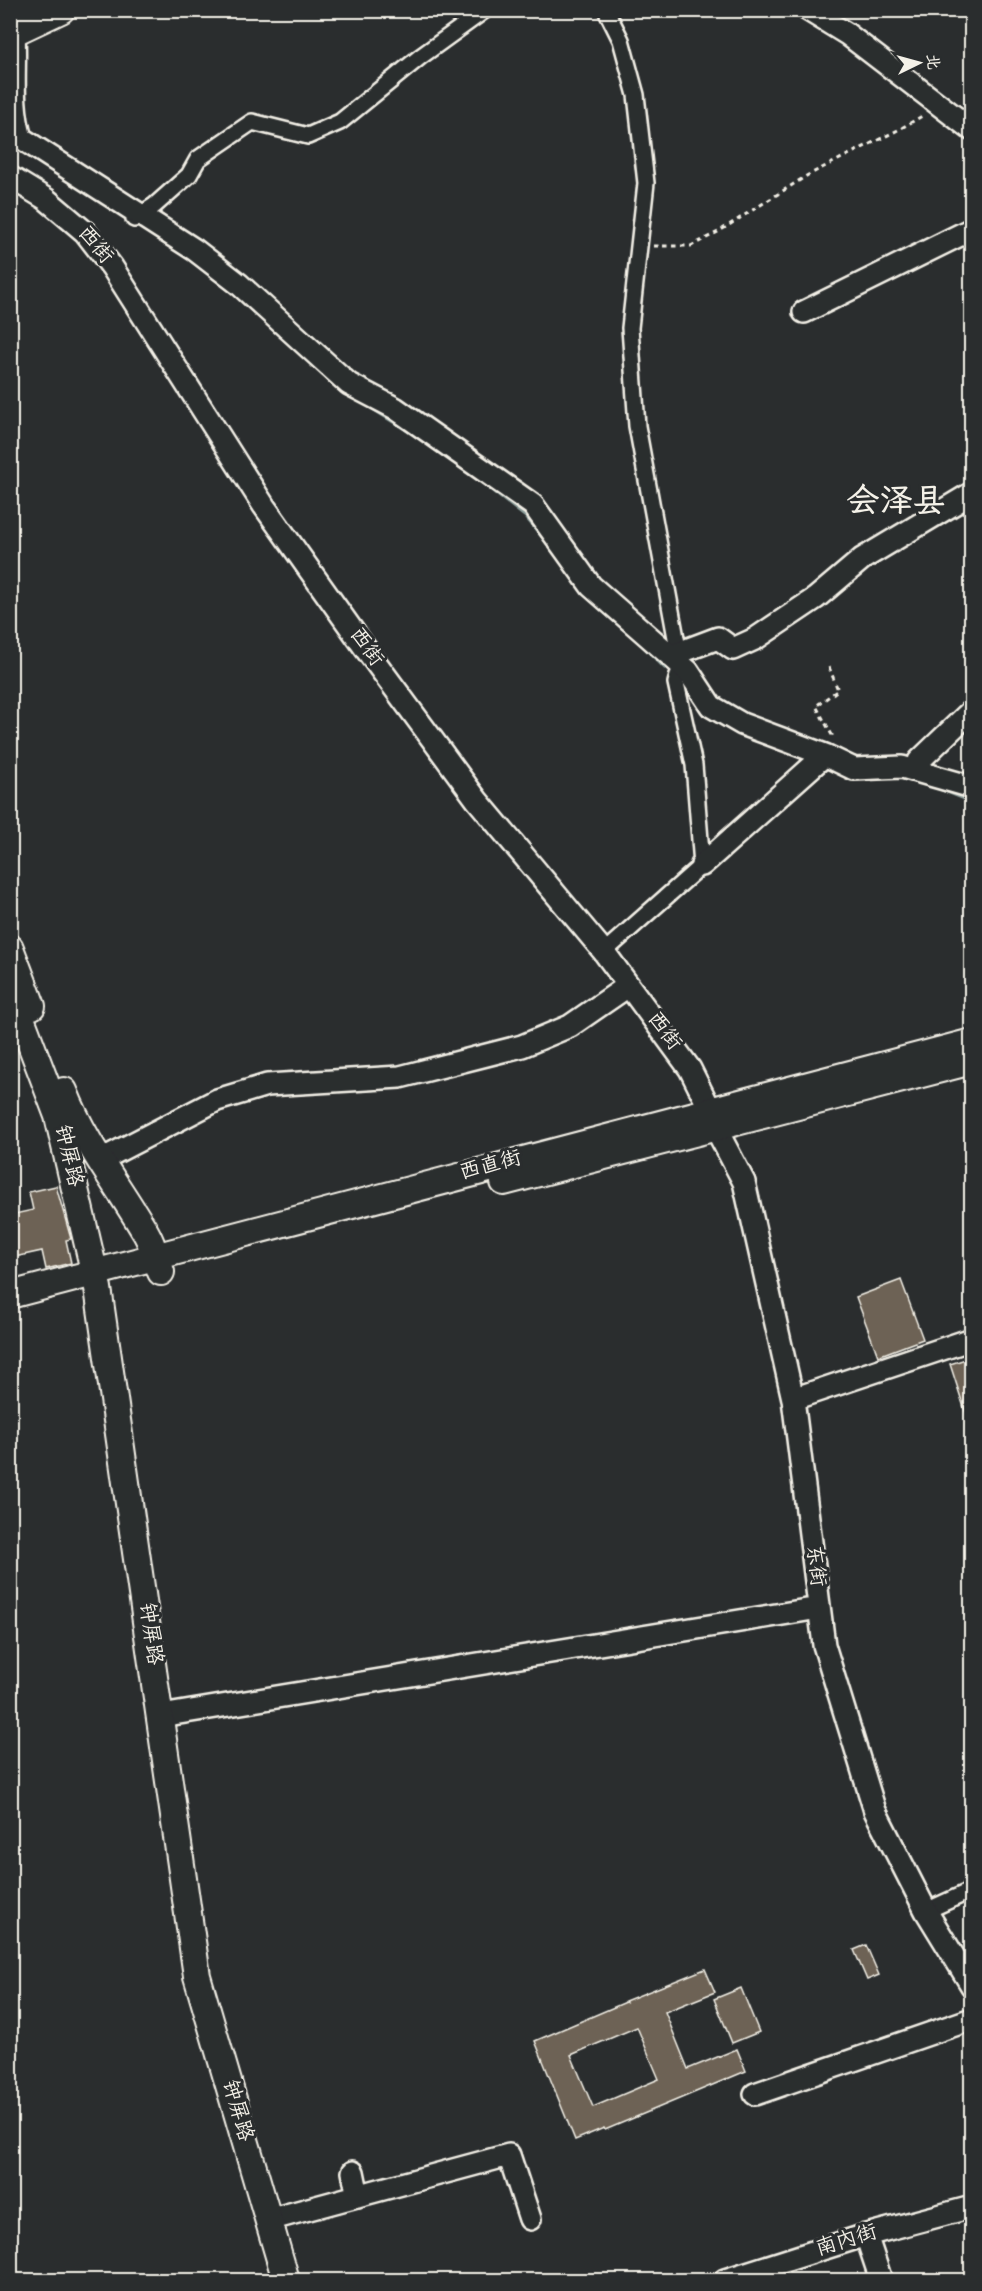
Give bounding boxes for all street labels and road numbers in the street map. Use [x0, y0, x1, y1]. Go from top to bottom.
street label: 西街 [69, 220, 119, 272]
street label: 西街 [341, 622, 389, 674]
street label: 西街 [638, 1006, 688, 1058]
street label: 钟屏路 [45, 1122, 89, 1190]
street label: 西直街 [457, 1144, 525, 1190]
street label: 东街 [797, 1543, 831, 1589]
street label: 钟屏路 [130, 1601, 168, 1667]
street label: 钟屏路 [213, 2077, 259, 2145]
street label: 南内街 [812, 2218, 882, 2266]

